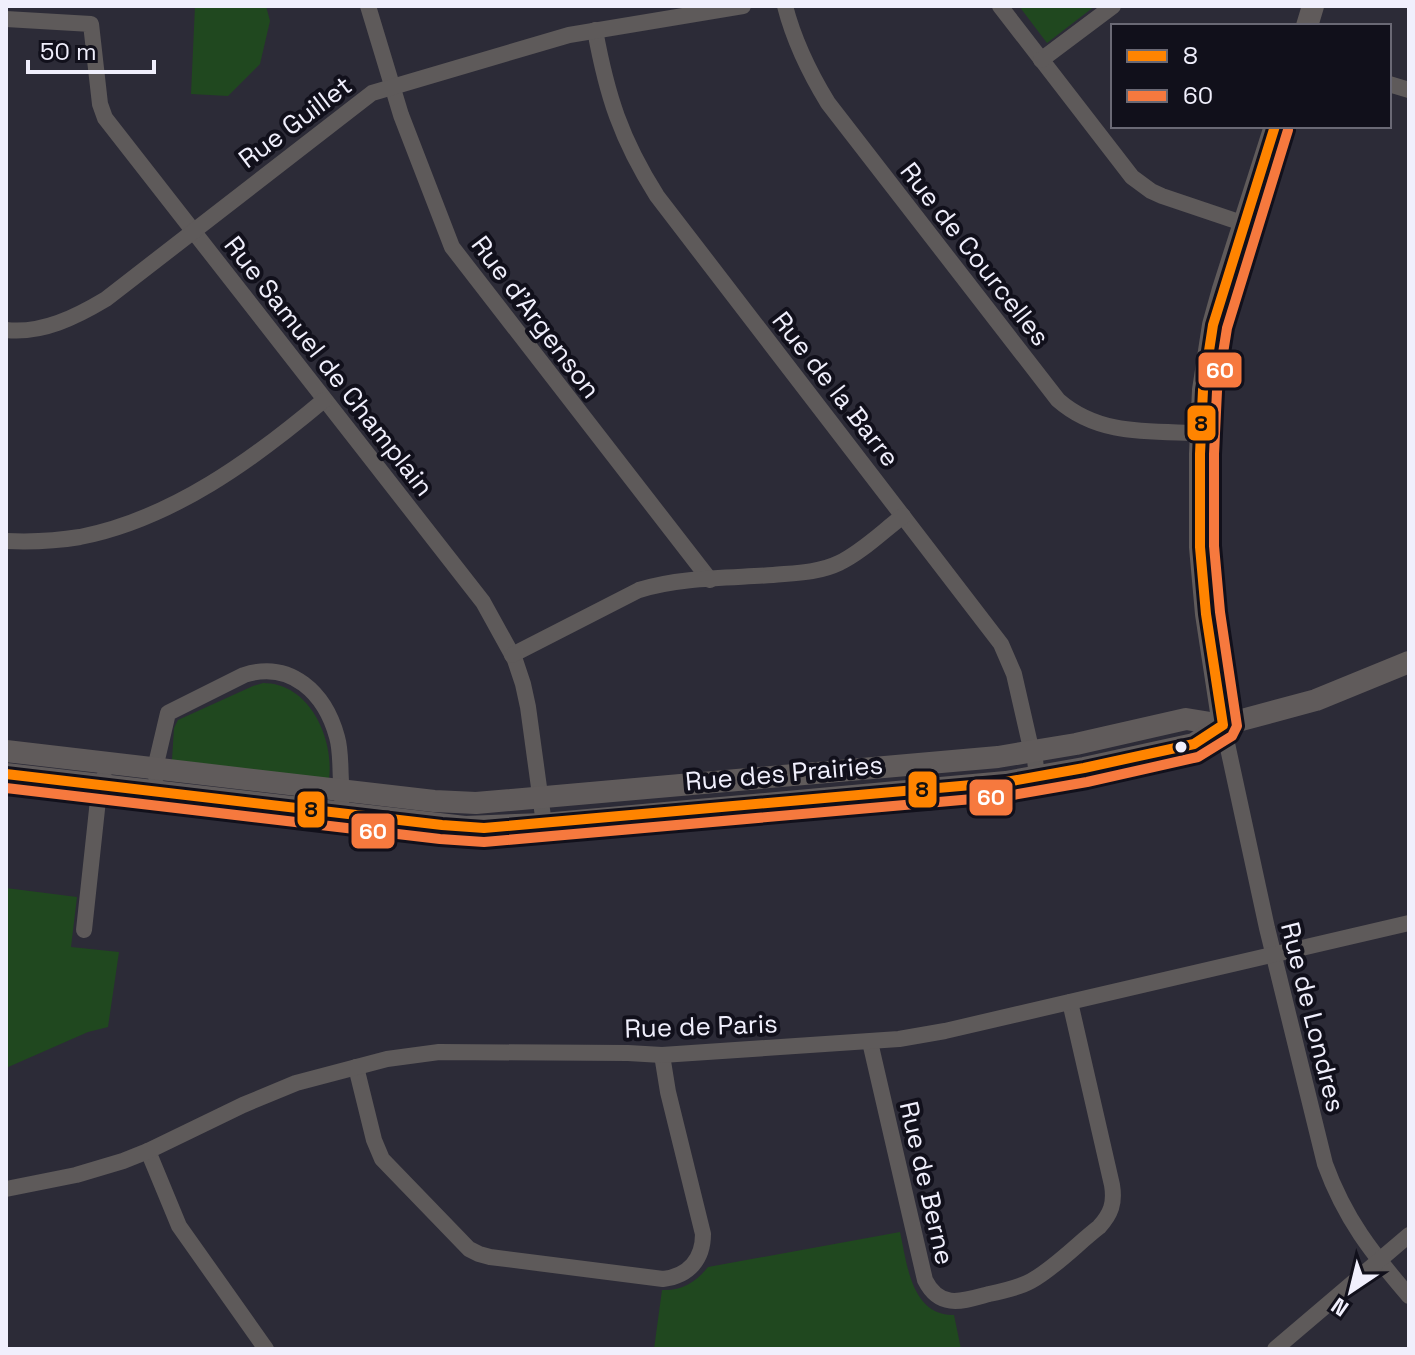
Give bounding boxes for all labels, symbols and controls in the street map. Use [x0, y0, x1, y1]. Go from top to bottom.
scale bar [28, 24, 154, 74]
legend [1111, 24, 1391, 128]
text: 50 m [40, 36, 97, 67]
text: 8 [1183, 40, 1198, 71]
street label: Rue Guillet [231, 68, 359, 176]
text: 60 [1183, 80, 1213, 111]
street label: Rue de Courcelles [893, 155, 1057, 353]
street label: Rue Samuel de Champlain [217, 229, 441, 503]
street label: Rue d'Argenson [464, 229, 608, 405]
street label: Rue de la Barre [765, 305, 907, 473]
line badge: 60 [1197, 351, 1243, 389]
text: 60 [1206, 356, 1234, 384]
line badge: 8 [1186, 404, 1217, 442]
text: 8 [1194, 409, 1208, 437]
unlabelled marker [1173, 739, 1189, 755]
street label: Rue des Prairies [684, 747, 884, 799]
line badge: 8 [907, 770, 938, 809]
text: 8 [915, 775, 929, 803]
line badge: 60 [968, 778, 1014, 817]
text: 60 [977, 783, 1005, 811]
line badge: 8 [296, 790, 326, 829]
text: 8 [304, 795, 318, 823]
line badge: 60 [350, 812, 396, 850]
text: 60 [359, 817, 387, 845]
street label: Rue de Londres [1273, 919, 1353, 1115]
street label: Rue de Paris [624, 1006, 778, 1046]
street label: Rue de Berne [892, 1098, 962, 1268]
north arrow [1311, 1251, 1391, 1331]
text: N [1325, 1292, 1354, 1323]

